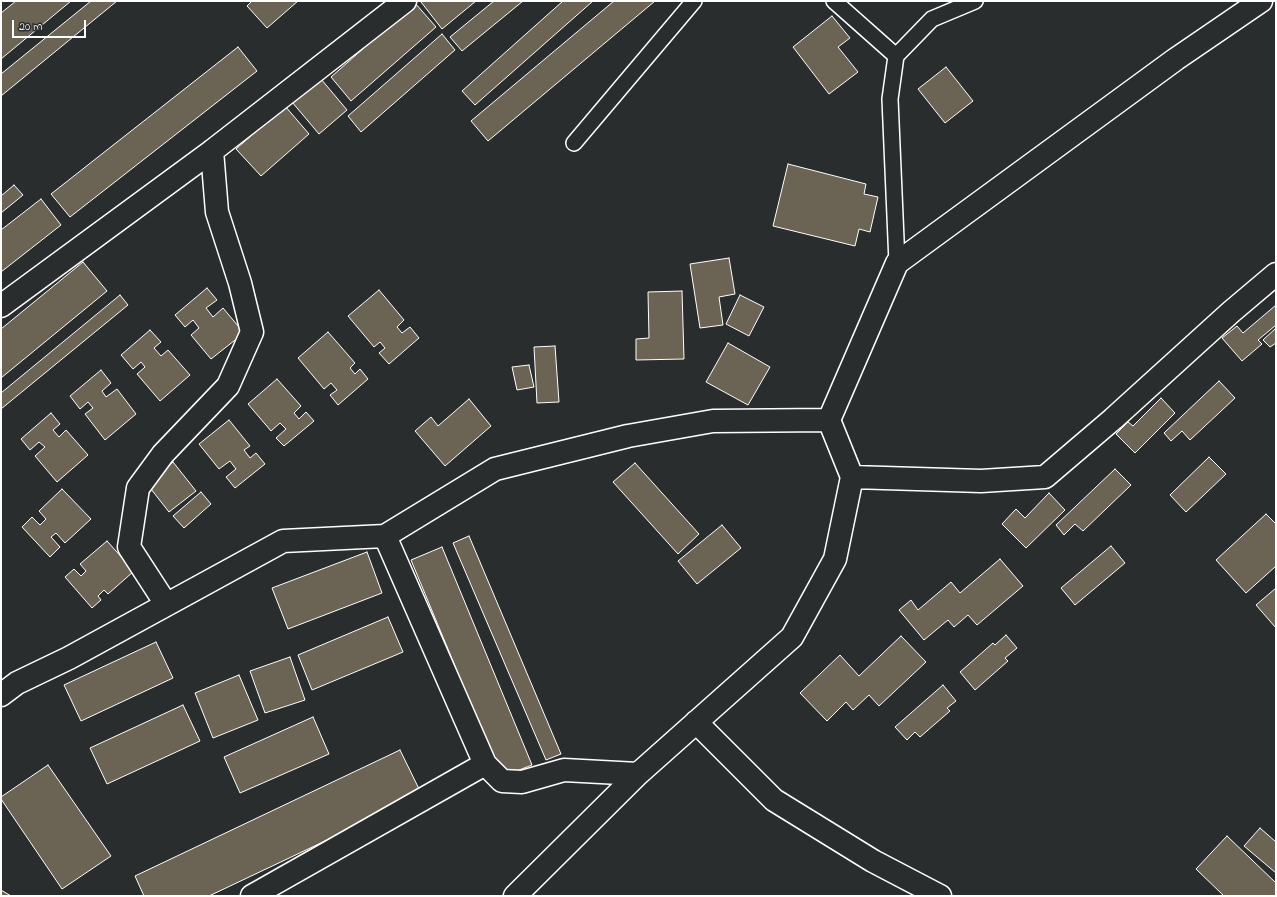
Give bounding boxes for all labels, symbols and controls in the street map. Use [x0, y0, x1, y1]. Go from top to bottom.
scale bar [14, 12, 88, 38]
text: 20 m [19, 18, 42, 36]

